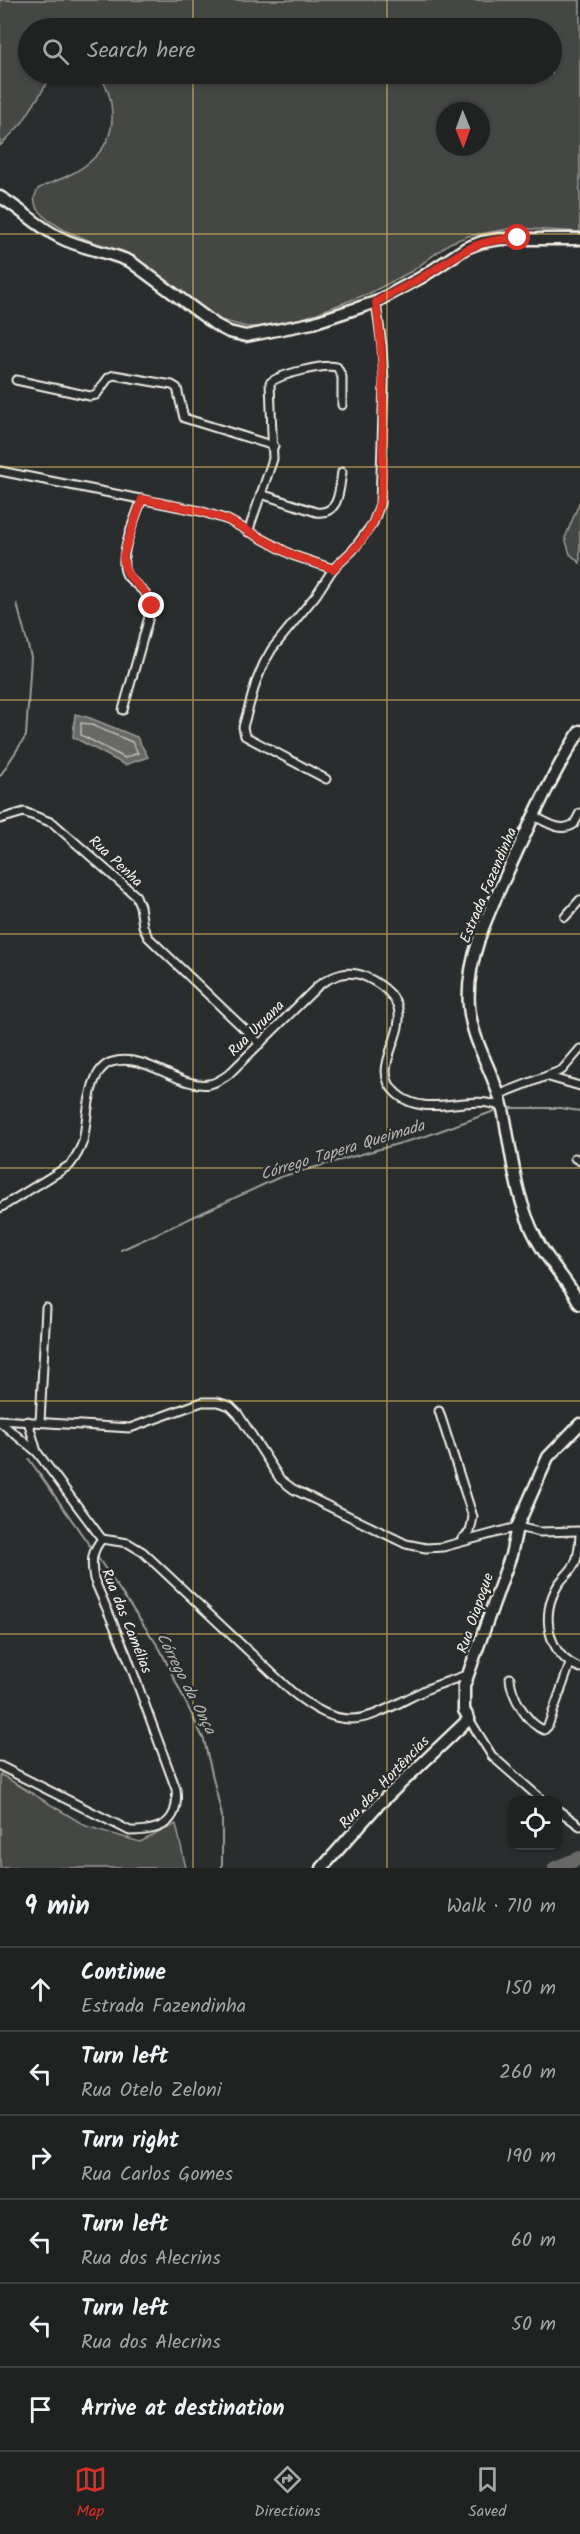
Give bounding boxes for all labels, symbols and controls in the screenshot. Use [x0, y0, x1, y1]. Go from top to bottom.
search box [18, 18, 562, 84]
text: Search here [87, 34, 195, 69]
icon: search [39, 35, 72, 68]
north arrow [436, 102, 490, 156]
route start [504, 224, 530, 250]
route end [138, 592, 164, 618]
street label: Estrada Fazendinha [454, 824, 524, 947]
street label: Rua Penha [83, 830, 148, 893]
street label: Rua Uruana [223, 995, 291, 1063]
water label: Córrego Tapera Queimada [257, 1113, 429, 1187]
street label: Rua das Camélias [94, 1565, 158, 1678]
street label: Rua Oiapoque [451, 1570, 501, 1657]
water label: Córrego da Onça [149, 1629, 223, 1740]
street label: Rua das Hortências [334, 1730, 436, 1835]
map controls [508, 1796, 562, 1850]
button: locate [508, 1796, 562, 1850]
text: 9 min [24, 1886, 90, 1928]
text: Walk · 710 m [446, 1891, 556, 1923]
text: Continue [81, 1956, 166, 1991]
icon: ahead [24, 1973, 57, 2006]
text: 150 m [505, 1973, 556, 2005]
text: Estrada Fazendinha [81, 1991, 246, 2023]
text: Turn left [81, 2040, 168, 2075]
icon: left [24, 2057, 57, 2090]
text: 260 m [499, 2057, 556, 2089]
text: Rua Otelo Zeloni [81, 2075, 221, 2107]
text: Turn right [81, 2124, 179, 2159]
icon: right [24, 2141, 57, 2174]
text: 190 m [506, 2141, 556, 2173]
text: Rua Carlos Gomes [81, 2159, 233, 2191]
text: Turn left [81, 2208, 168, 2243]
icon: left [24, 2225, 57, 2258]
text: 60 m [511, 2225, 556, 2257]
text: Rua dos Alecrins [81, 2243, 221, 2275]
text: Turn left [81, 2292, 168, 2327]
icon: left [24, 2309, 57, 2342]
text: 50 m [511, 2309, 556, 2341]
text: Rua dos Alecrins [81, 2327, 221, 2359]
text: Arrive at destination [81, 2392, 284, 2427]
icon: arrive [24, 2393, 57, 2426]
tab: Map [74, 2463, 107, 2524]
tab: Directions [254, 2463, 321, 2524]
tab: Saved [468, 2463, 506, 2524]

